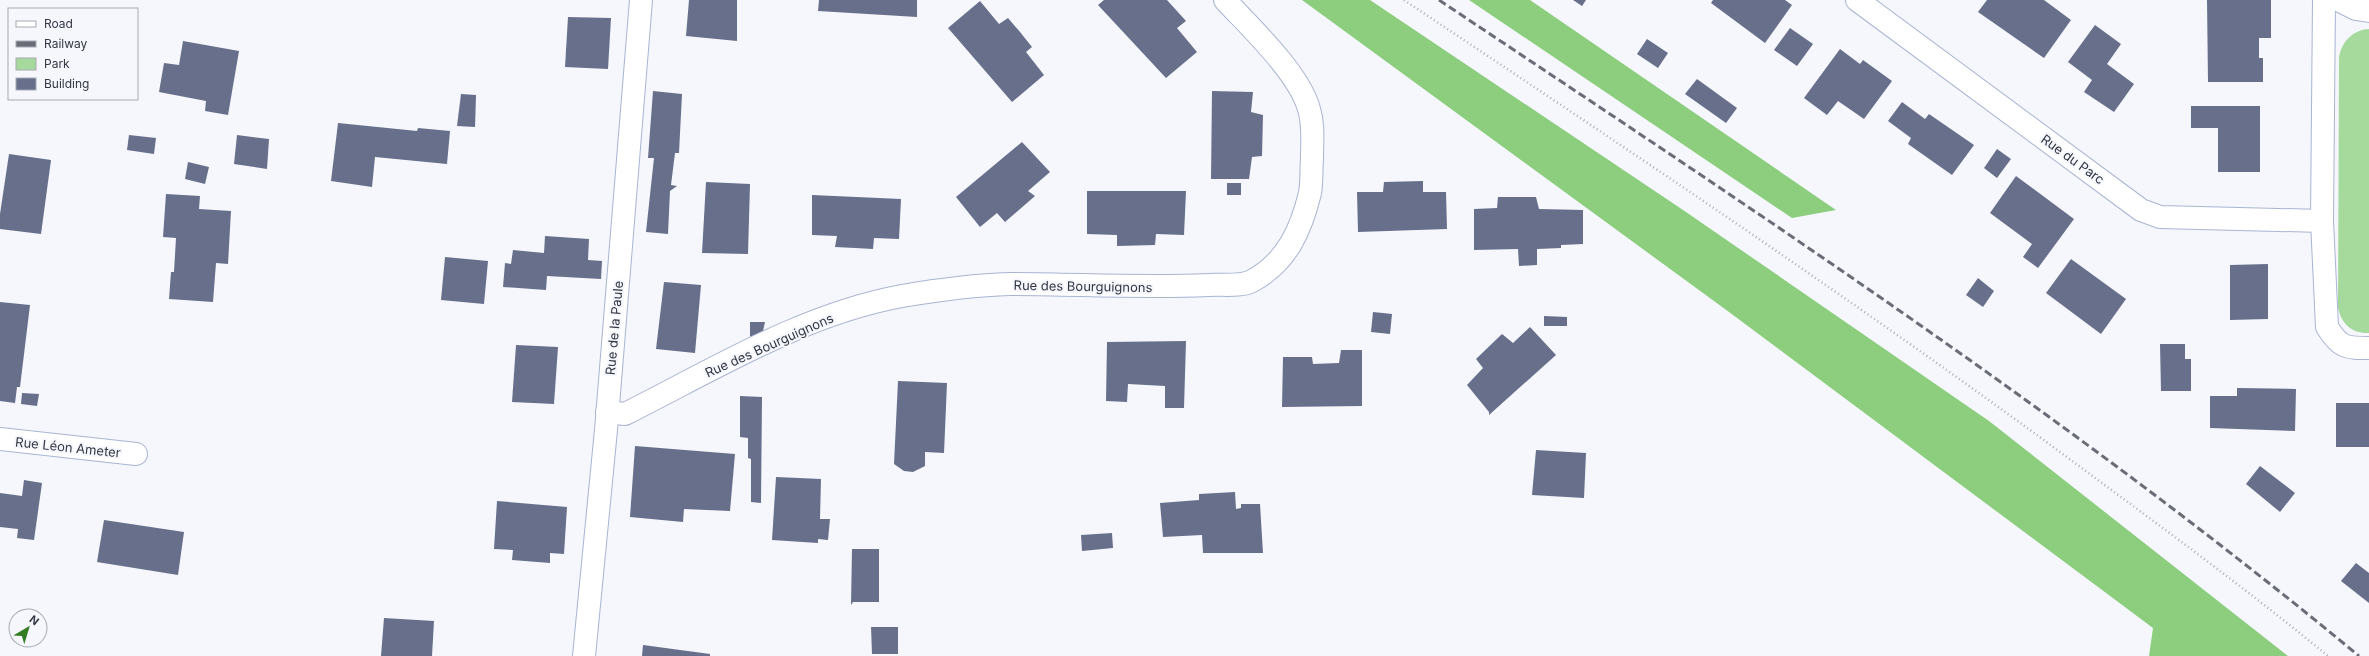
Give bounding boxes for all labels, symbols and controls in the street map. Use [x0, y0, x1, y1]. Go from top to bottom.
legend [8, 8, 138, 100]
text: Road [44, 16, 73, 31]
text: Railway [44, 36, 88, 51]
text: Park [44, 56, 70, 71]
text: Building [44, 76, 89, 91]
street label: Rue du Parc [2038, 131, 2108, 187]
street label: Rue des Bourguignons [1013, 277, 1153, 295]
street label: Rue de la Paule [602, 280, 626, 376]
street label: Rue des Bourguignons [702, 309, 836, 381]
street label: Rue Léon Ameter [15, 434, 122, 461]
north arrow [8, 608, 48, 648]
text: N [27, 612, 42, 628]

